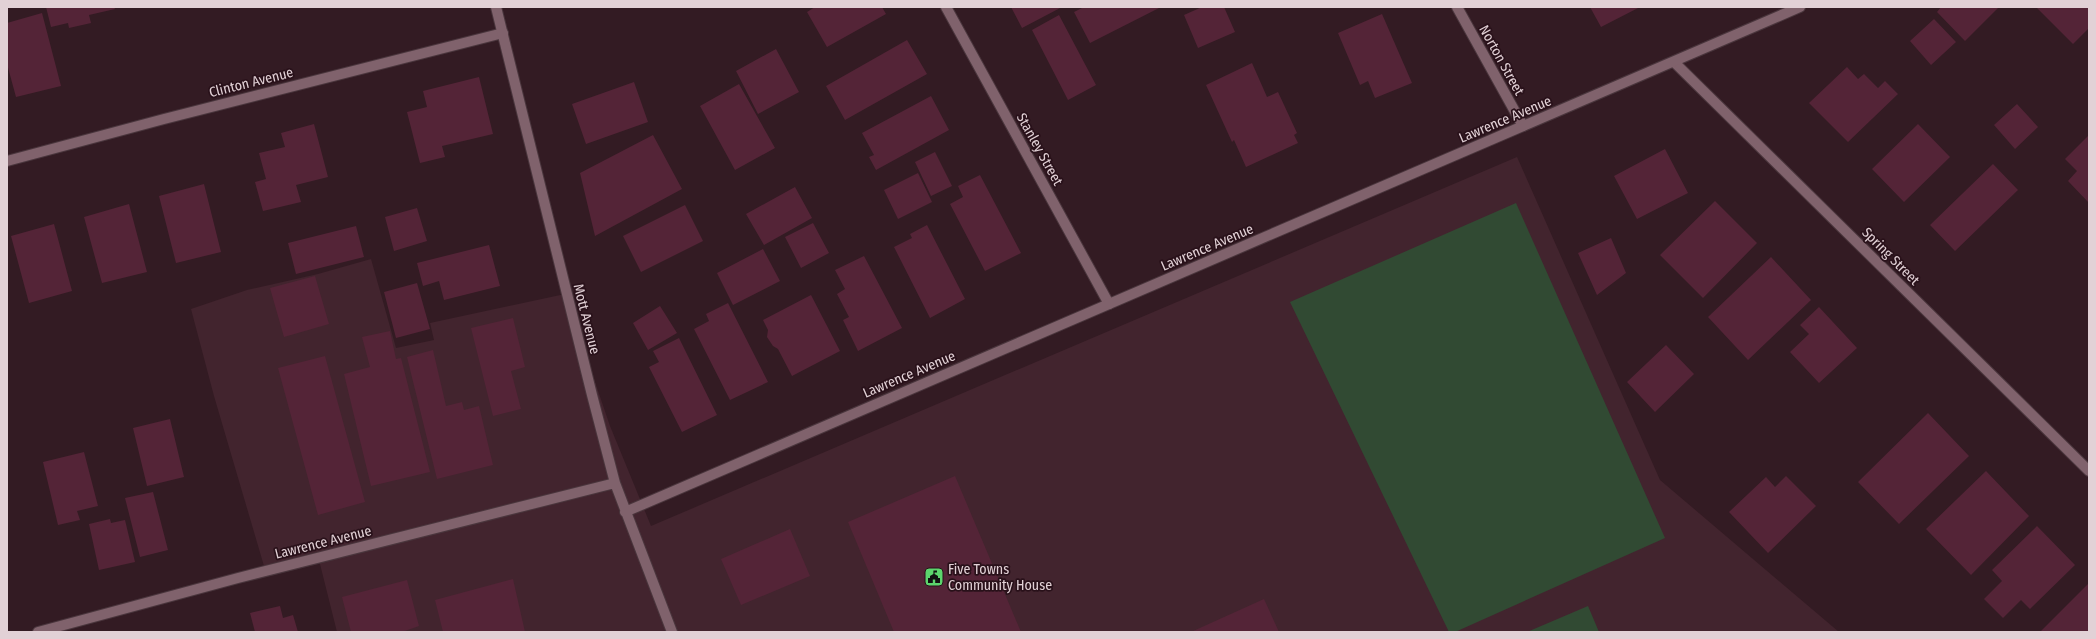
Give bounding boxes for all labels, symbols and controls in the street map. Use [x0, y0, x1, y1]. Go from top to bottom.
street label: Norton Street [1475, 22, 1528, 99]
street label: Clinton Avenue [207, 64, 295, 101]
street label: Lawrence Avenue [1456, 92, 1554, 147]
street label: Stanley Street [1013, 110, 1067, 189]
street label: Lawrence Avenue [1158, 220, 1256, 275]
street label: Spring Street [1858, 224, 1923, 289]
street label: Mott Avenue [570, 282, 603, 356]
street label: Lawrence Avenue [860, 347, 958, 402]
street label: Lawrence Avenue [273, 522, 373, 563]
place label: Five Towns Community House [948, 561, 1052, 594]
public building icon: Five Towns Community House [923, 566, 945, 588]

